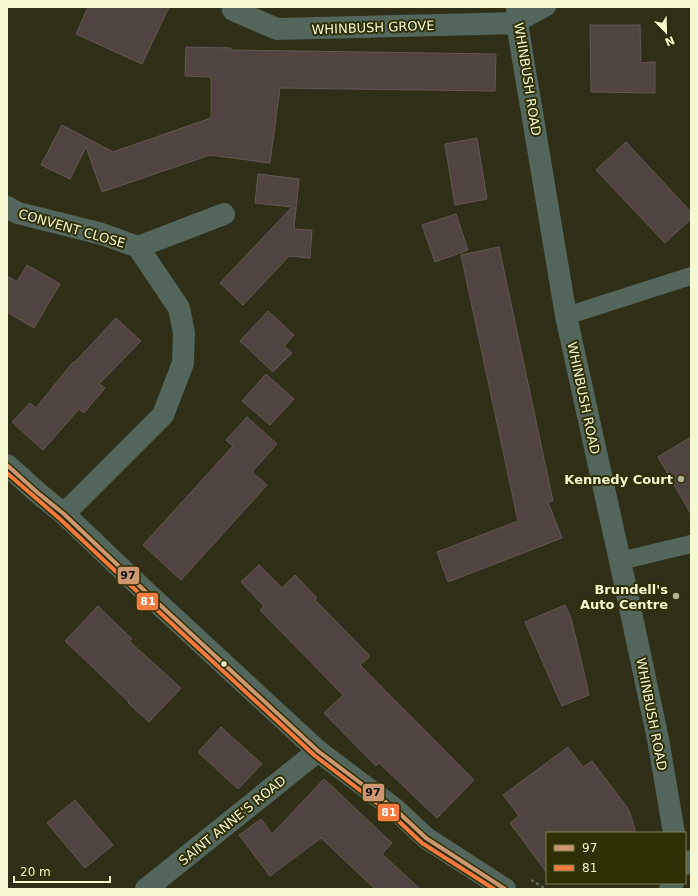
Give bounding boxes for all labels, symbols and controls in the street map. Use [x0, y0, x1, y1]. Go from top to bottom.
north arrow [646, 12, 686, 52]
street label: WHINBUSH GROVE [311, 18, 435, 37]
street label: WHINBUSH ROAD [511, 21, 544, 137]
text: N [663, 33, 676, 49]
street label: CONVENT CLOSE [17, 206, 127, 251]
street label: WHINBUSH ROAD [564, 340, 603, 456]
place label: Kennedy Court [564, 472, 673, 487]
marker: Kennedy Court [676, 474, 686, 484]
line badge: 97 [117, 566, 140, 585]
text: 97 [120, 569, 136, 582]
place label: Brundell's Auto Centre [580, 582, 668, 612]
marker: Brundell's Auto Centre [671, 591, 681, 601]
line badge: 81 [136, 592, 159, 611]
text: 81 [140, 595, 156, 608]
street label: WHINBUSH ROAD [633, 656, 670, 772]
unlabelled marker [219, 659, 229, 669]
street label: SAINT ANNE'S ROAD [176, 773, 289, 868]
line badge: 97 [362, 783, 385, 802]
text: 97 [365, 786, 381, 799]
line badge: 81 [377, 803, 400, 822]
text: 81 [381, 806, 397, 819]
legend [546, 832, 686, 884]
text: 97 [582, 841, 597, 855]
scale bar [14, 858, 110, 884]
text: 81 [582, 861, 597, 875]
text: 20 m [20, 865, 51, 879]

